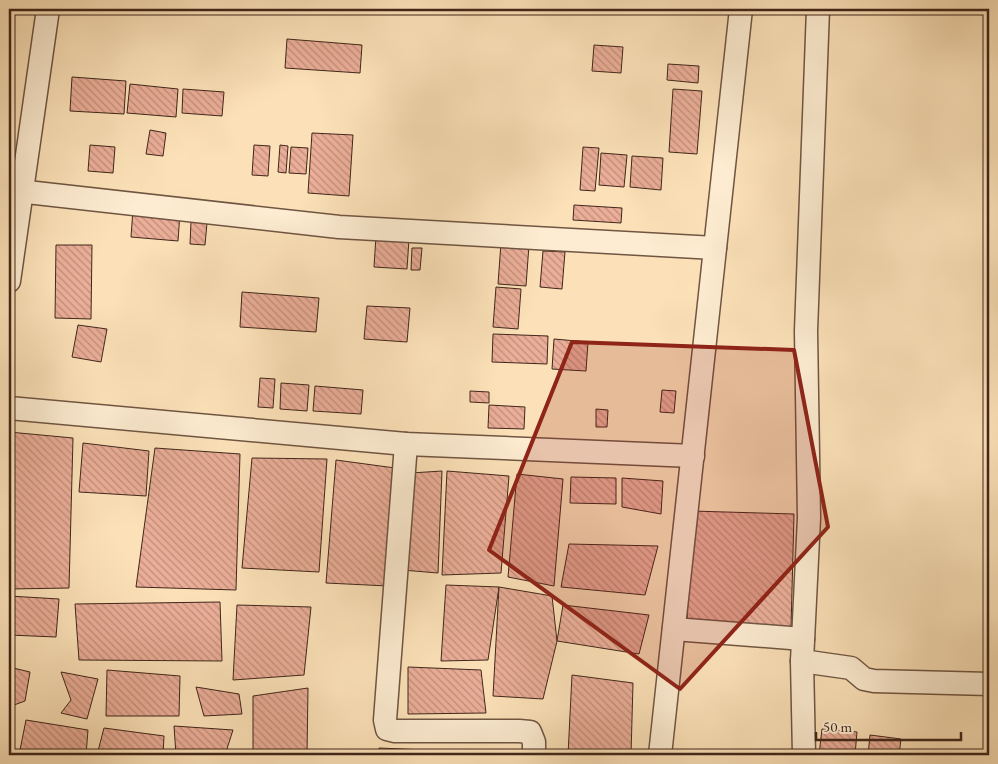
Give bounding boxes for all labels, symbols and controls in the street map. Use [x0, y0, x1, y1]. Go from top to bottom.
scale bar [816, 709, 960, 741]
text: 50 m [823, 717, 852, 736]

